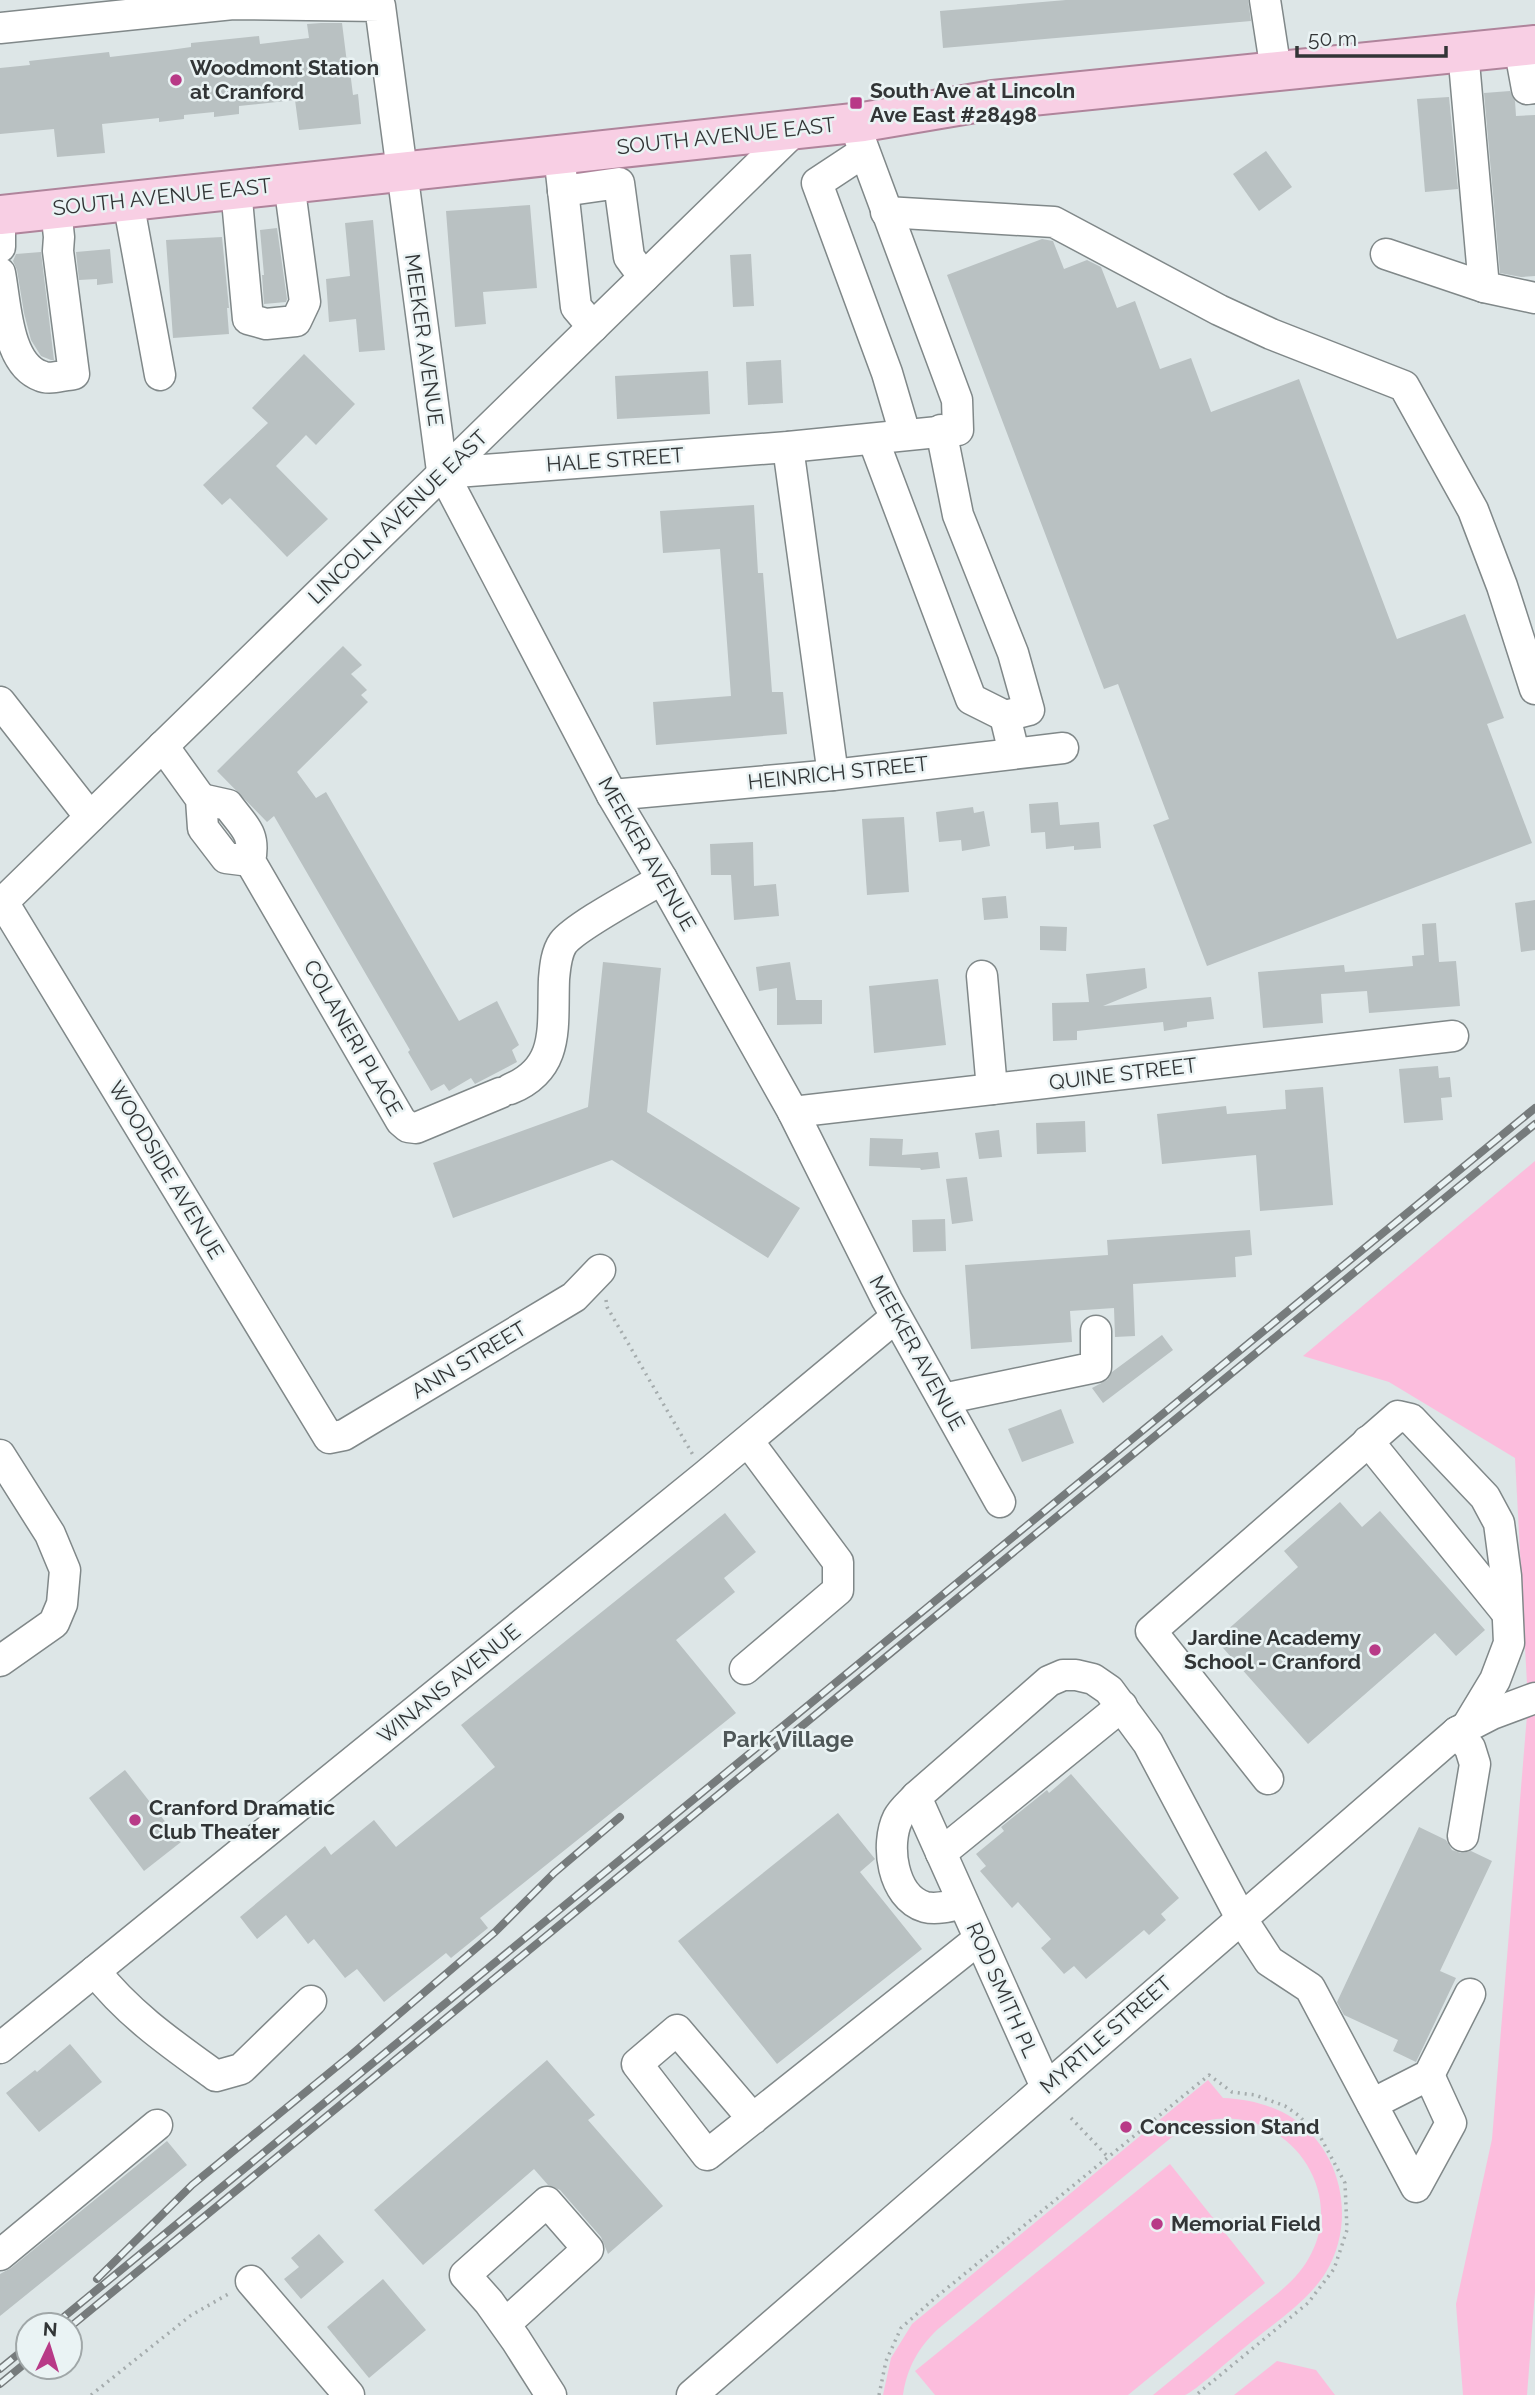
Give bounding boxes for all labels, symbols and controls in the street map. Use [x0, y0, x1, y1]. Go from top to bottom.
scale bar [1297, 14, 1446, 58]
text: 50 m [1308, 26, 1357, 51]
place label: Woodmont Station at Cranford [190, 55, 379, 104]
marker: Woodmont Station at Cranford [168, 72, 184, 88]
place label: South Ave at Lincoln Ave East #28498 [870, 78, 1075, 127]
marker: South Ave at Lincoln Ave East #28498 [848, 95, 864, 111]
street label: SOUTH AVENUE EAST [615, 112, 837, 159]
street label: SOUTH AVENUE EAST [51, 173, 273, 220]
street label: MEEKER AVENUE [400, 252, 449, 428]
street label: LINCOLN AVENUE EAST [303, 424, 493, 609]
street label: HALE STREET [545, 442, 685, 477]
street label: HEINRICH STREET [746, 751, 930, 794]
street label: MEEKER AVENUE [593, 772, 702, 935]
street label: COLANERI PLACE [299, 955, 408, 1120]
street label: QUINE STREET [1048, 1052, 1198, 1095]
street label: WOODSIDE AVENUE [103, 1076, 230, 1263]
street label: MEEKER AVENUE [864, 1271, 970, 1435]
street label: ANN STREET [407, 1315, 531, 1404]
street label: WINANS AVENUE [372, 1618, 525, 1749]
place label: Jardine Academy School - Cranford [1184, 1625, 1361, 1674]
marker: Jardine Academy School - Cranford [1367, 1642, 1383, 1658]
district label: Park Village [722, 1725, 854, 1752]
place label: Cranford Dramatic Club Theater [149, 1795, 335, 1844]
marker: Cranford Dramatic Club Theater [127, 1812, 143, 1828]
street label: ROD SMITH PL [962, 1918, 1043, 2061]
street label: MYRTLE STREET [1035, 1970, 1177, 2099]
place label: Concession Stand [1140, 2114, 1320, 2139]
marker: Concession Stand [1118, 2119, 1134, 2135]
place label: Memorial Field [1171, 2211, 1321, 2236]
marker: Memorial Field [1149, 2216, 1165, 2232]
north arrow [14, 2311, 84, 2381]
text: N [42, 2318, 58, 2341]

